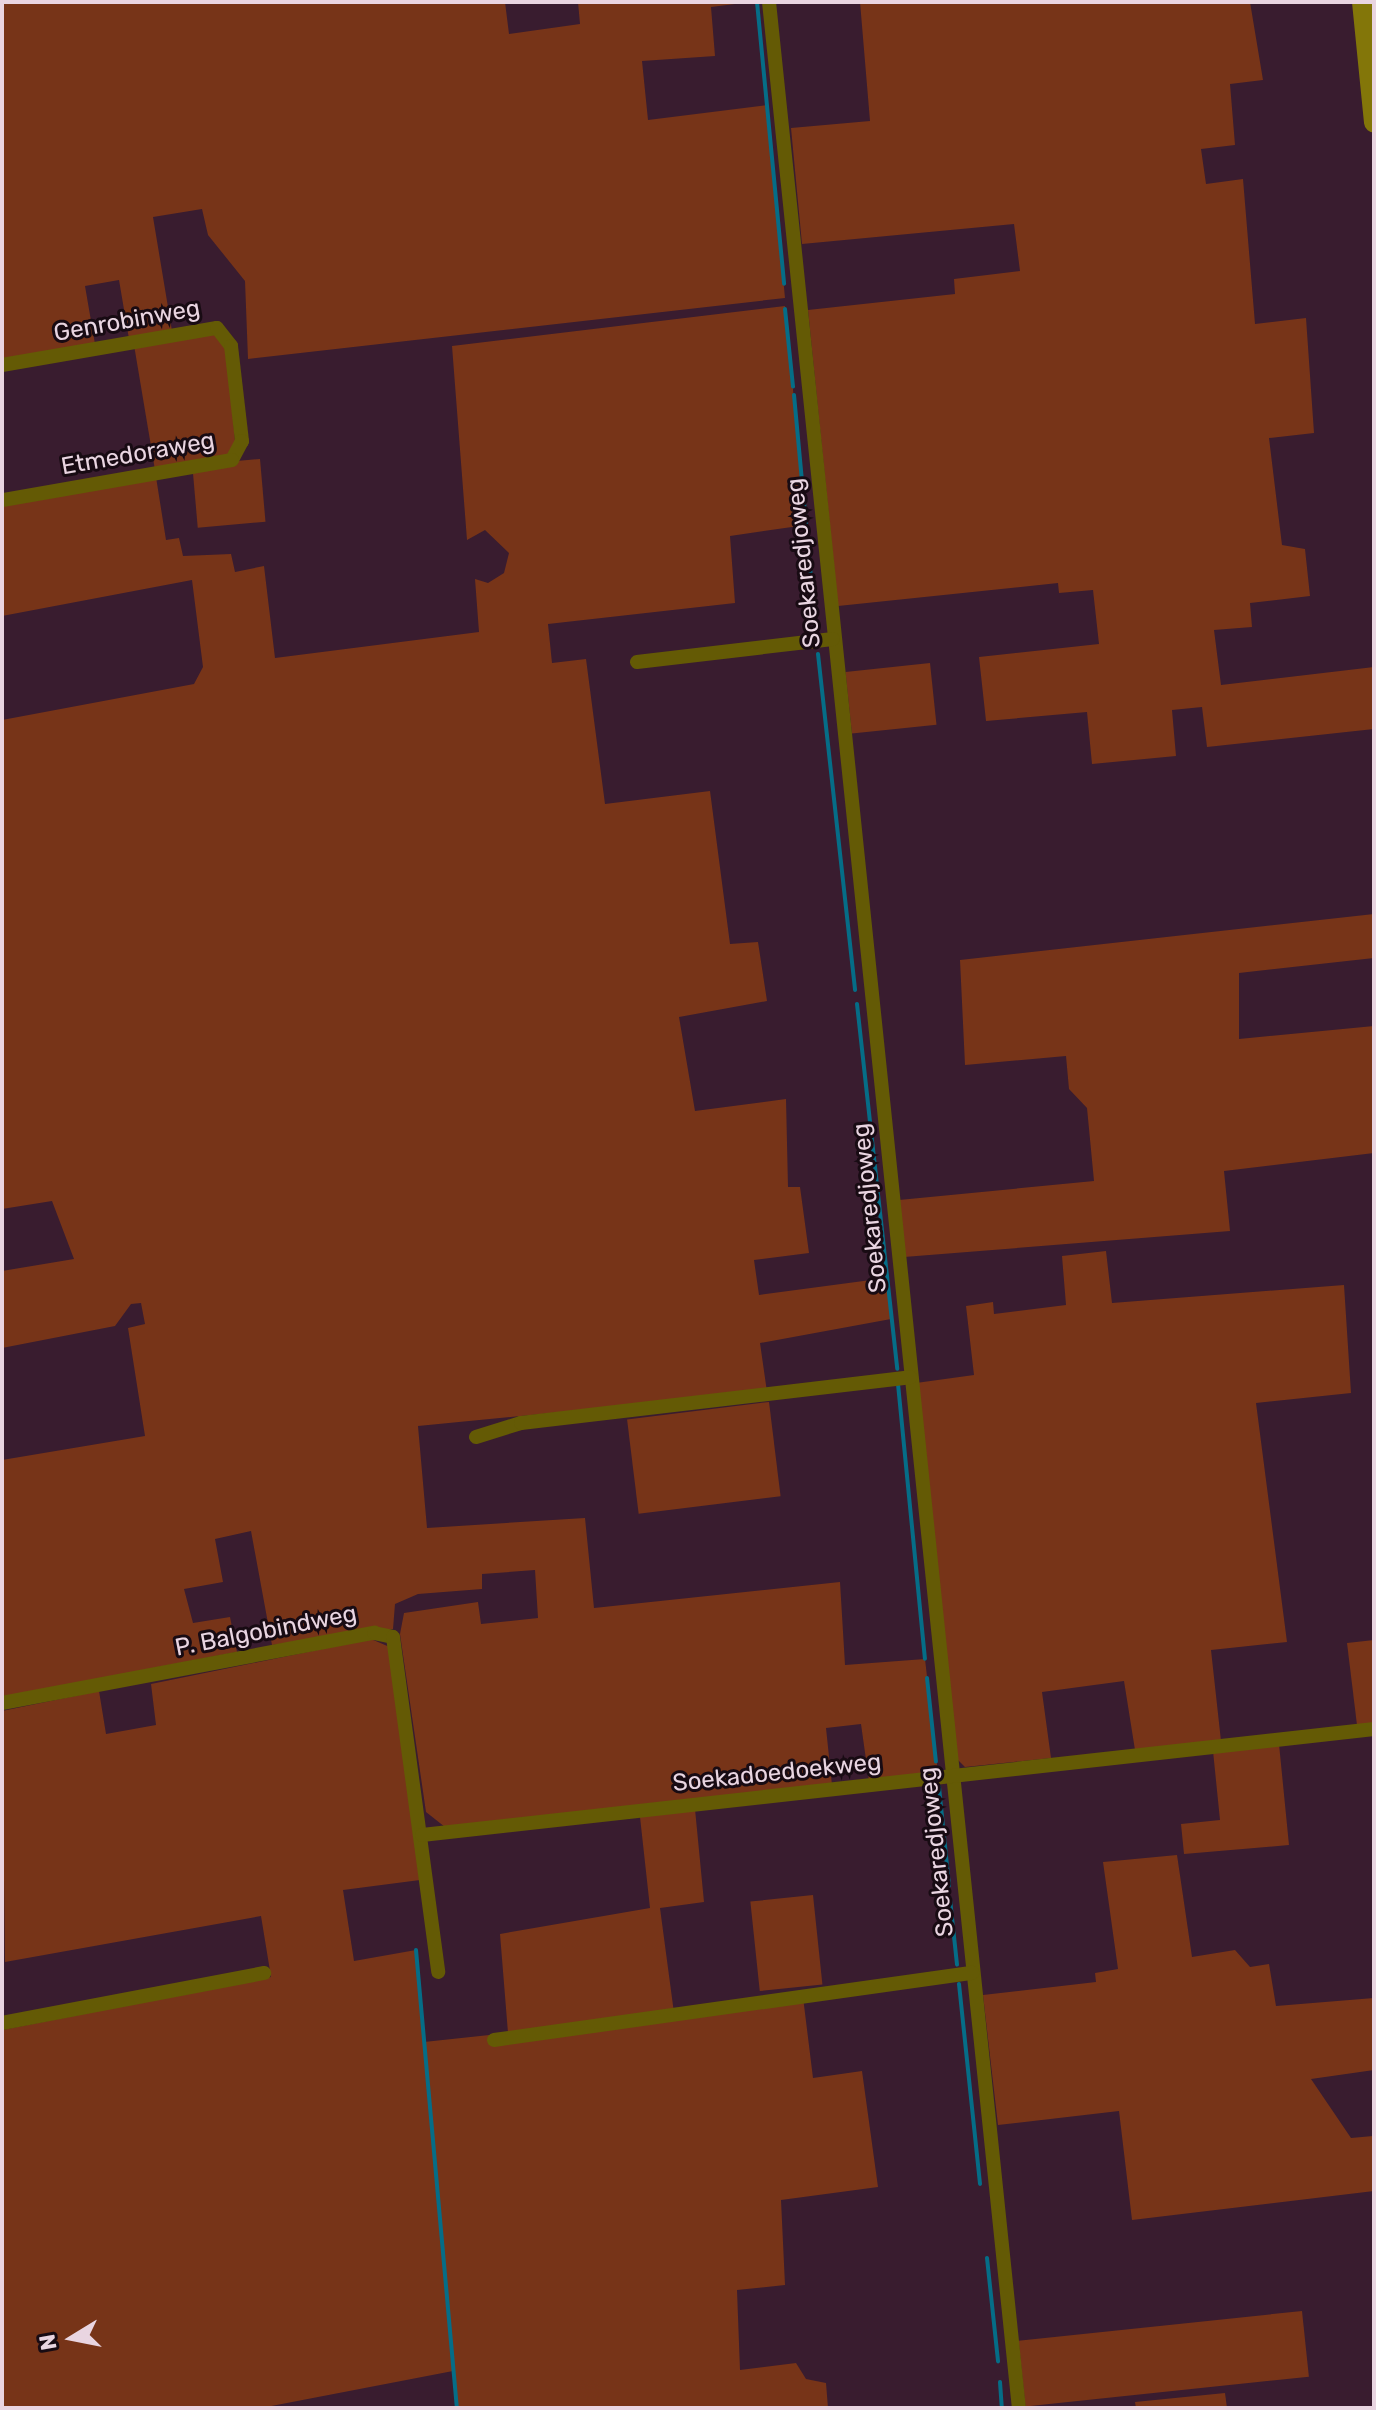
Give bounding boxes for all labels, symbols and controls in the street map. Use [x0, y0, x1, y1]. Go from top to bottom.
street label: Genrobinweg [52, 294, 202, 348]
street label: Etmedoraweg [59, 426, 217, 482]
street label: Soekaredjoweg [781, 477, 827, 649]
street label: Soekaredjoweg [847, 1122, 893, 1294]
street label: P. Balgobindweg [173, 1599, 359, 1663]
street label: Soekadoedoekweg [671, 1748, 883, 1798]
street label: Soekaredjoweg [914, 1766, 960, 1938]
north arrow [32, 2298, 112, 2378]
text: N [33, 2332, 63, 2352]

